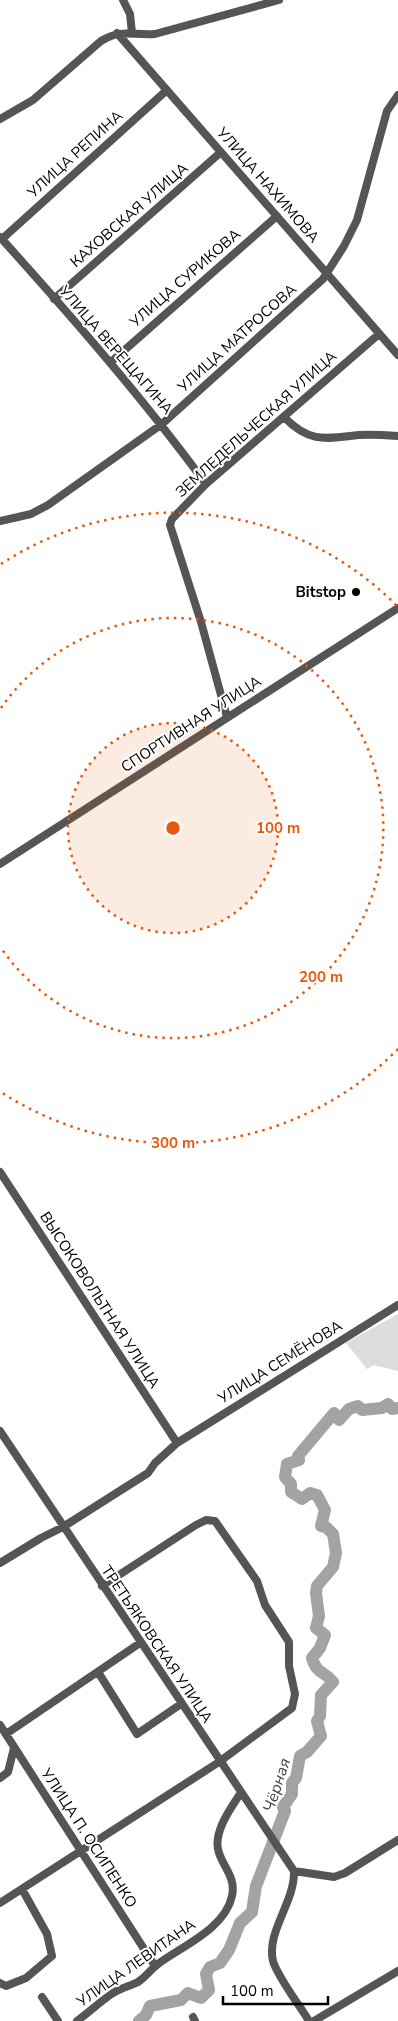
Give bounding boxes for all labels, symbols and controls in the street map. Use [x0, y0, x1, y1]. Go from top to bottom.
street label: УЛИЦА РЕПИНА [22, 106, 127, 203]
street label: УЛИЦА НАХИМОВА [212, 122, 324, 247]
street label: КАХОВСКАЯ УЛИЦА [66, 158, 192, 272]
street label: УЛИЦА СУРИКОВА [125, 224, 245, 332]
street label: УЛИЦА МАТРОСОВА [173, 279, 301, 397]
street label: УЛИЦА ВЕРЕЩАГИНА [54, 281, 178, 419]
street label: ЗЕМЛЕДЕЛЬЧЕСКАЯ УЛИЦА [171, 346, 341, 502]
place label: Bitstop [296, 582, 346, 602]
marker: Bitstop [350, 586, 362, 598]
street label: СПОРТИВНАЯ УЛИЦА [117, 671, 265, 777]
text: 100 m [256, 818, 300, 838]
centre of rings [164, 819, 182, 837]
text: 200 m [299, 967, 343, 987]
text: 300 m [151, 1133, 195, 1153]
street label: ВЫСОКОВОЛЬТНАЯ УЛИЦА [35, 1208, 165, 1392]
street label: УЛИЦА СЕМЁНОВА [213, 1316, 346, 1409]
street label: ТРЕТЬЯКОВСКАЯ УЛИЦА [97, 1561, 217, 1727]
water label: Чёрная [258, 1755, 296, 1815]
street label: УЛИЦА П. ОСИПЕНКО [36, 1764, 142, 1912]
street label: УЛИЦА ЛЕВИТАНА [72, 1914, 199, 2012]
scale bar [223, 1974, 328, 2006]
text: 100 m [230, 1981, 274, 2001]

